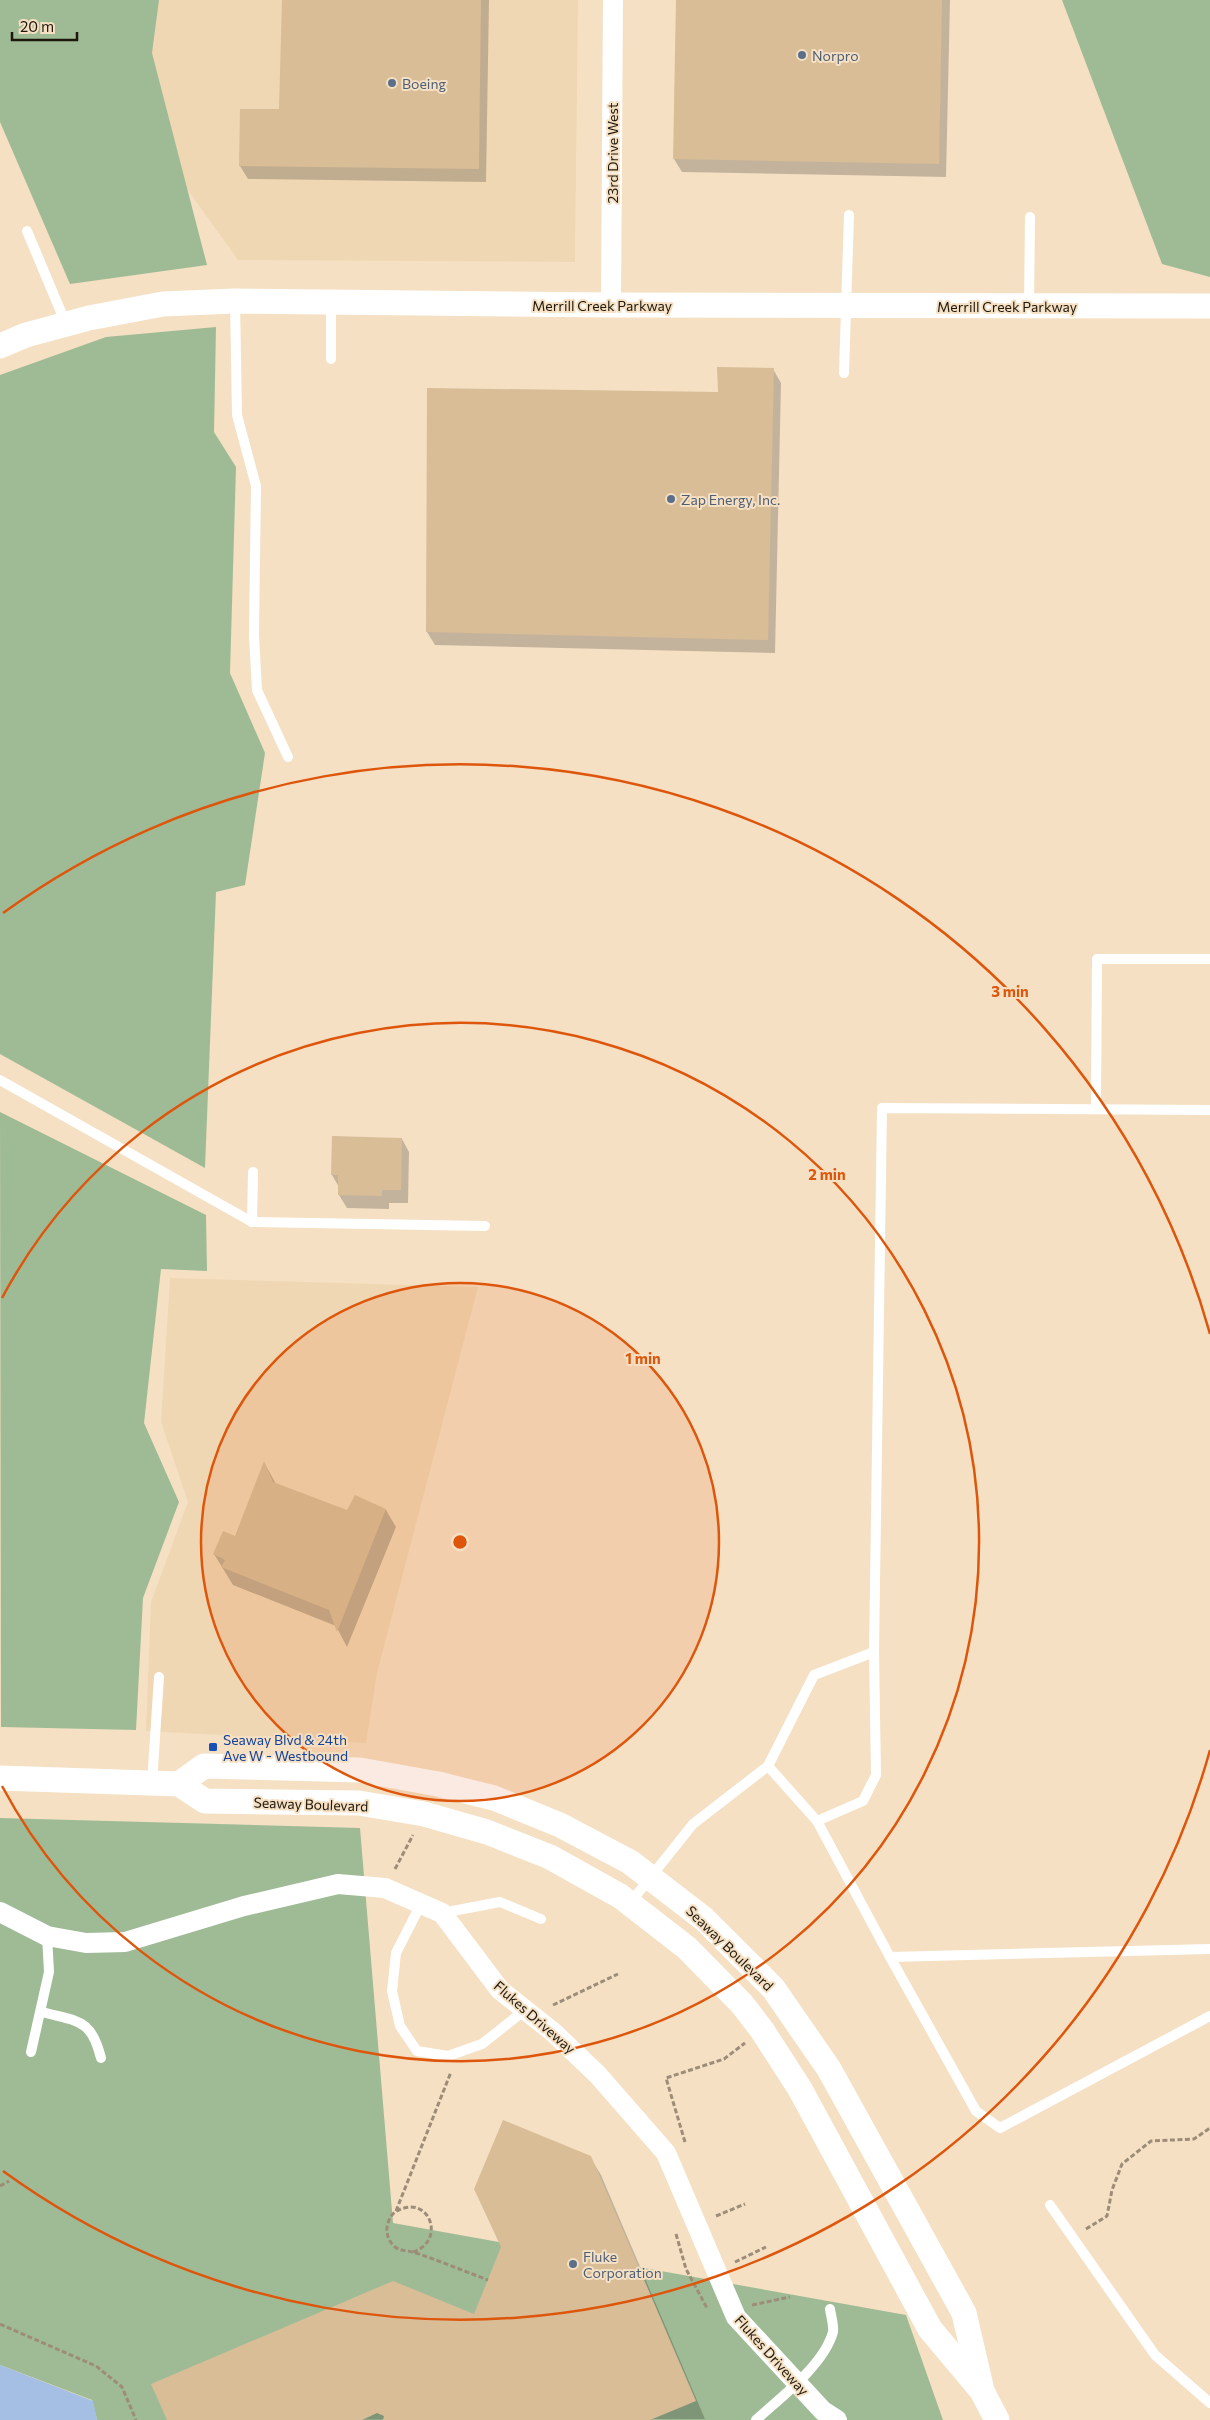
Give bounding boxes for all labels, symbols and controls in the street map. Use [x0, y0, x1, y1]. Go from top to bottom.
scale bar [12, 10, 78, 42]
text: 20 m [20, 17, 54, 35]
place label: Norpro [812, 47, 859, 64]
marker: Norpro [796, 49, 808, 61]
place label: Boeing [402, 75, 446, 92]
marker: Boeing [386, 77, 398, 89]
street label: 23rd Drive West [604, 102, 621, 204]
street label: Merrill Creek Parkway [532, 297, 672, 314]
street label: Merrill Creek Parkway [937, 298, 1077, 315]
place label: Zap Energy, Inc. [681, 491, 780, 508]
marker: Zap Energy, Inc. [665, 493, 677, 505]
text: 3 min [991, 982, 1029, 1000]
text: 2 min [808, 1165, 846, 1183]
text: 1 min [625, 1349, 661, 1367]
centre of rings [451, 1533, 469, 1551]
place label: Seaway Blvd & 24th Ave W - Westbound [223, 1731, 348, 1764]
marker: Seaway Blvd & 24th Ave W - Westbound [207, 1741, 219, 1753]
street label: Seaway Boulevard [253, 1794, 369, 1814]
street label: Seaway Boulevard [683, 1902, 777, 1994]
street label: Flukes Driveway [491, 1977, 579, 2057]
place label: Fluke Corporation [583, 2248, 662, 2281]
marker: Fluke Corporation [567, 2258, 579, 2270]
street label: Flukes Driveway [731, 2311, 813, 2399]

